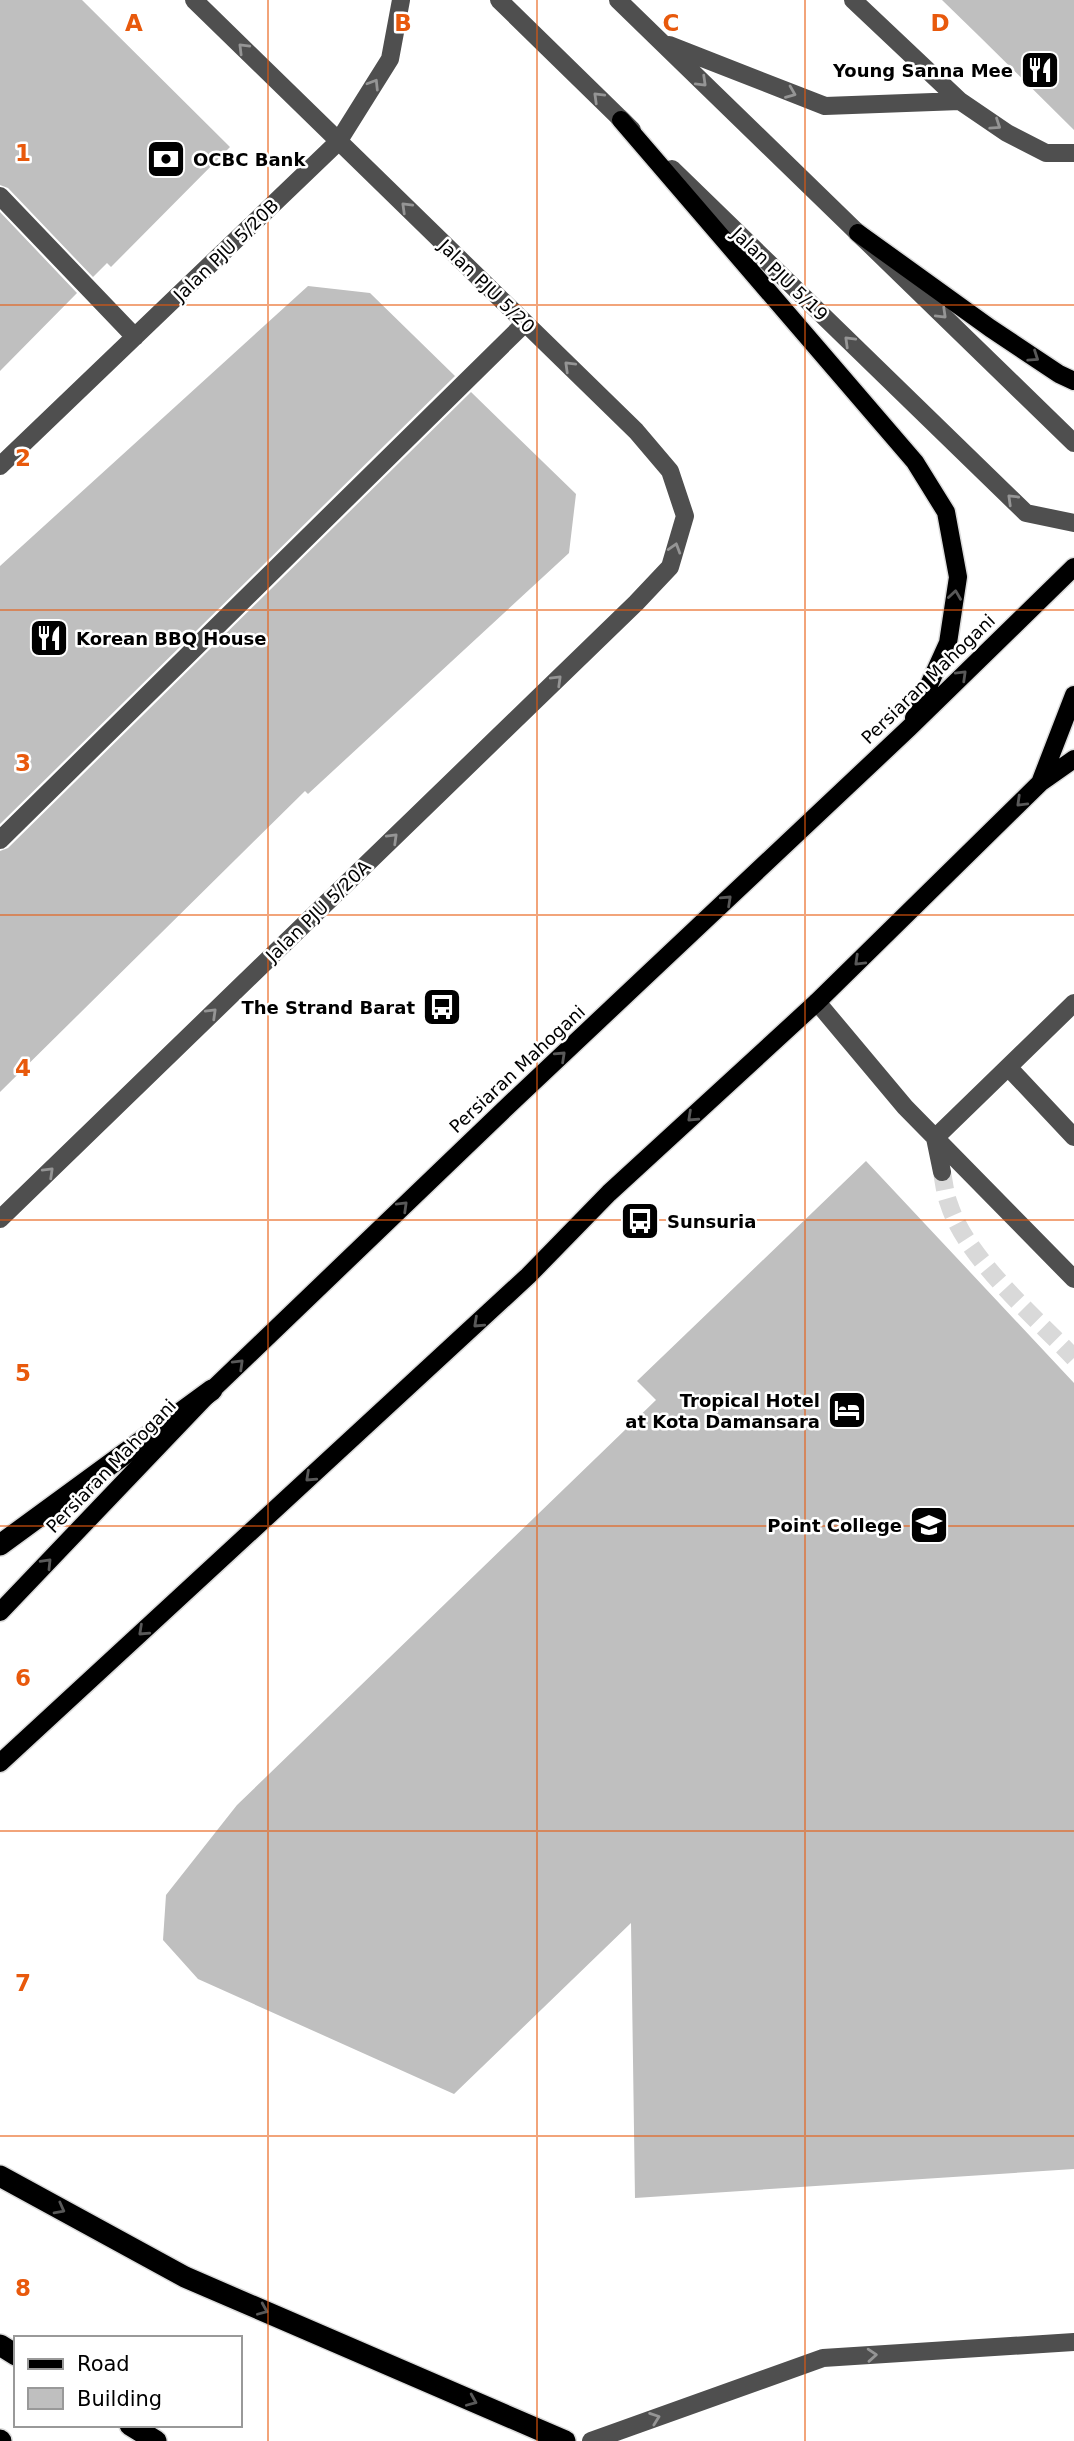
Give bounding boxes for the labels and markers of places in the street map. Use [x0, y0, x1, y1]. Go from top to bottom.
restaurant icon: Young Sanna Mee [1019, 49, 1061, 91]
place label: Young Sanna Mee [832, 60, 1013, 81]
bank icon: OCBC Bank [145, 138, 187, 180]
place label: OCBC Bank [193, 149, 306, 170]
restaurant icon: Korean BBQ House [28, 617, 70, 659]
place label: Korean BBQ House [76, 628, 267, 649]
bus stop icon: The Strand Barat [421, 986, 463, 1028]
place label: The Strand Barat [241, 997, 415, 1018]
bus stop icon: Sunsuria [619, 1200, 661, 1242]
place label: Sunsuria [667, 1211, 756, 1232]
hotel icon: Tropical Hotel at Kota Damansara [826, 1389, 868, 1431]
place label: Tropical Hotel at Kota Damansara [625, 1390, 820, 1432]
school or university icon: Point College [908, 1504, 950, 1546]
place label: Point College [767, 1515, 902, 1536]

